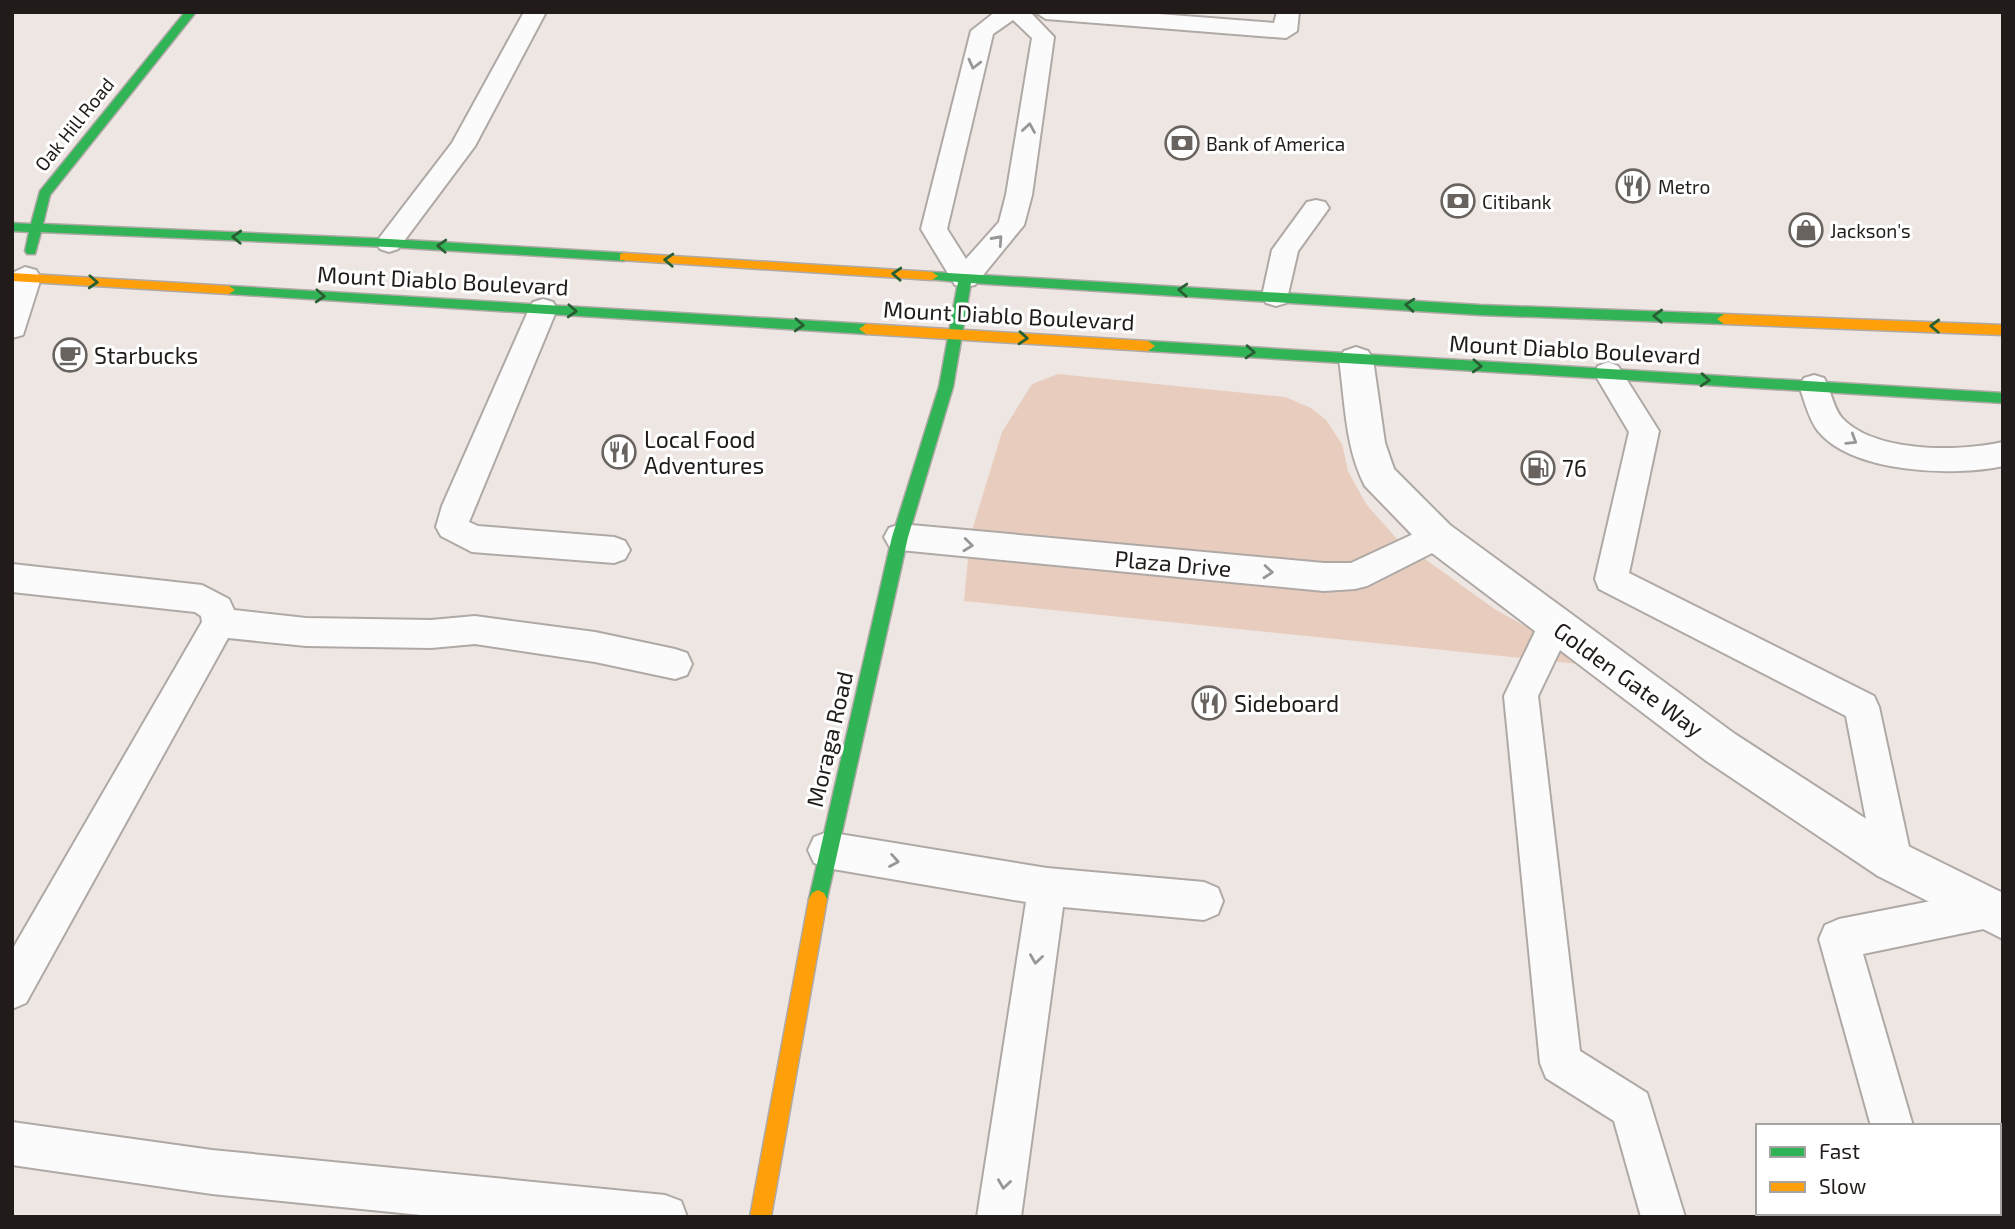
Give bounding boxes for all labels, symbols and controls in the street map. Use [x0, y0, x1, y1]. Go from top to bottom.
one-way arrow [968, 58, 982, 70]
street label: Oak Hill Road [29, 73, 119, 175]
one-way arrow [1021, 122, 1036, 134]
bank icon: Bank of America [1163, 124, 1201, 162]
place label: Bank of America [1206, 132, 1345, 155]
restaurant icon: Metro [1614, 167, 1652, 205]
place label: Metro [1658, 175, 1710, 198]
bank icon: Citibank [1439, 182, 1477, 220]
place label: Citibank [1482, 190, 1552, 213]
shop icon: Jackson's [1787, 211, 1825, 249]
place label: Jackson's [1830, 219, 1911, 242]
one-way arrow [232, 230, 243, 245]
one-way arrow [990, 235, 1002, 248]
one-way arrow [437, 239, 448, 254]
one-way arrow [664, 253, 675, 268]
street label: Mount Diablo Boulevard [317, 259, 569, 301]
one-way arrow [891, 266, 902, 281]
one-way arrow [88, 274, 99, 289]
one-way arrow [1177, 283, 1188, 298]
one-way arrow [315, 288, 326, 303]
street label: Mount Diablo Boulevard [883, 294, 1135, 336]
one-way arrow [1404, 298, 1415, 313]
one-way arrow [566, 303, 577, 318]
one-way arrow [1653, 309, 1664, 324]
one-way arrow [793, 317, 804, 332]
one-way arrow [1929, 319, 1940, 334]
street label: Mount Diablo Boulevard [1449, 328, 1701, 370]
one-way arrow [1018, 330, 1029, 345]
cafe icon: Starbucks [51, 336, 89, 374]
place label: Starbucks [94, 341, 198, 369]
one-way arrow [1245, 344, 1256, 359]
one-way arrow [1472, 358, 1483, 373]
one-way arrow [1699, 372, 1710, 387]
place label: Local Food Adventures [644, 425, 764, 479]
one-way arrow [1844, 431, 1857, 444]
restaurant icon: Local Food Adventures [600, 433, 638, 471]
fuel station icon: 76 [1519, 449, 1557, 487]
place label: 76 [1562, 454, 1587, 482]
one-way arrow [963, 537, 974, 552]
street label: Plaza Drive [1113, 544, 1233, 582]
one-way arrow [1263, 564, 1274, 579]
street label: Golden Gate Way [1549, 615, 1709, 743]
street label: Moraga Road [800, 668, 858, 810]
restaurant icon: Sideboard [1190, 684, 1228, 722]
place label: Sideboard [1234, 689, 1339, 717]
one-way arrow [888, 853, 900, 868]
one-way arrow [1029, 953, 1044, 965]
legend [1756, 1124, 2001, 1215]
text: Fast [1819, 1138, 1860, 1163]
text: Slow [1819, 1173, 1866, 1198]
one-way arrow [997, 1178, 1012, 1190]

